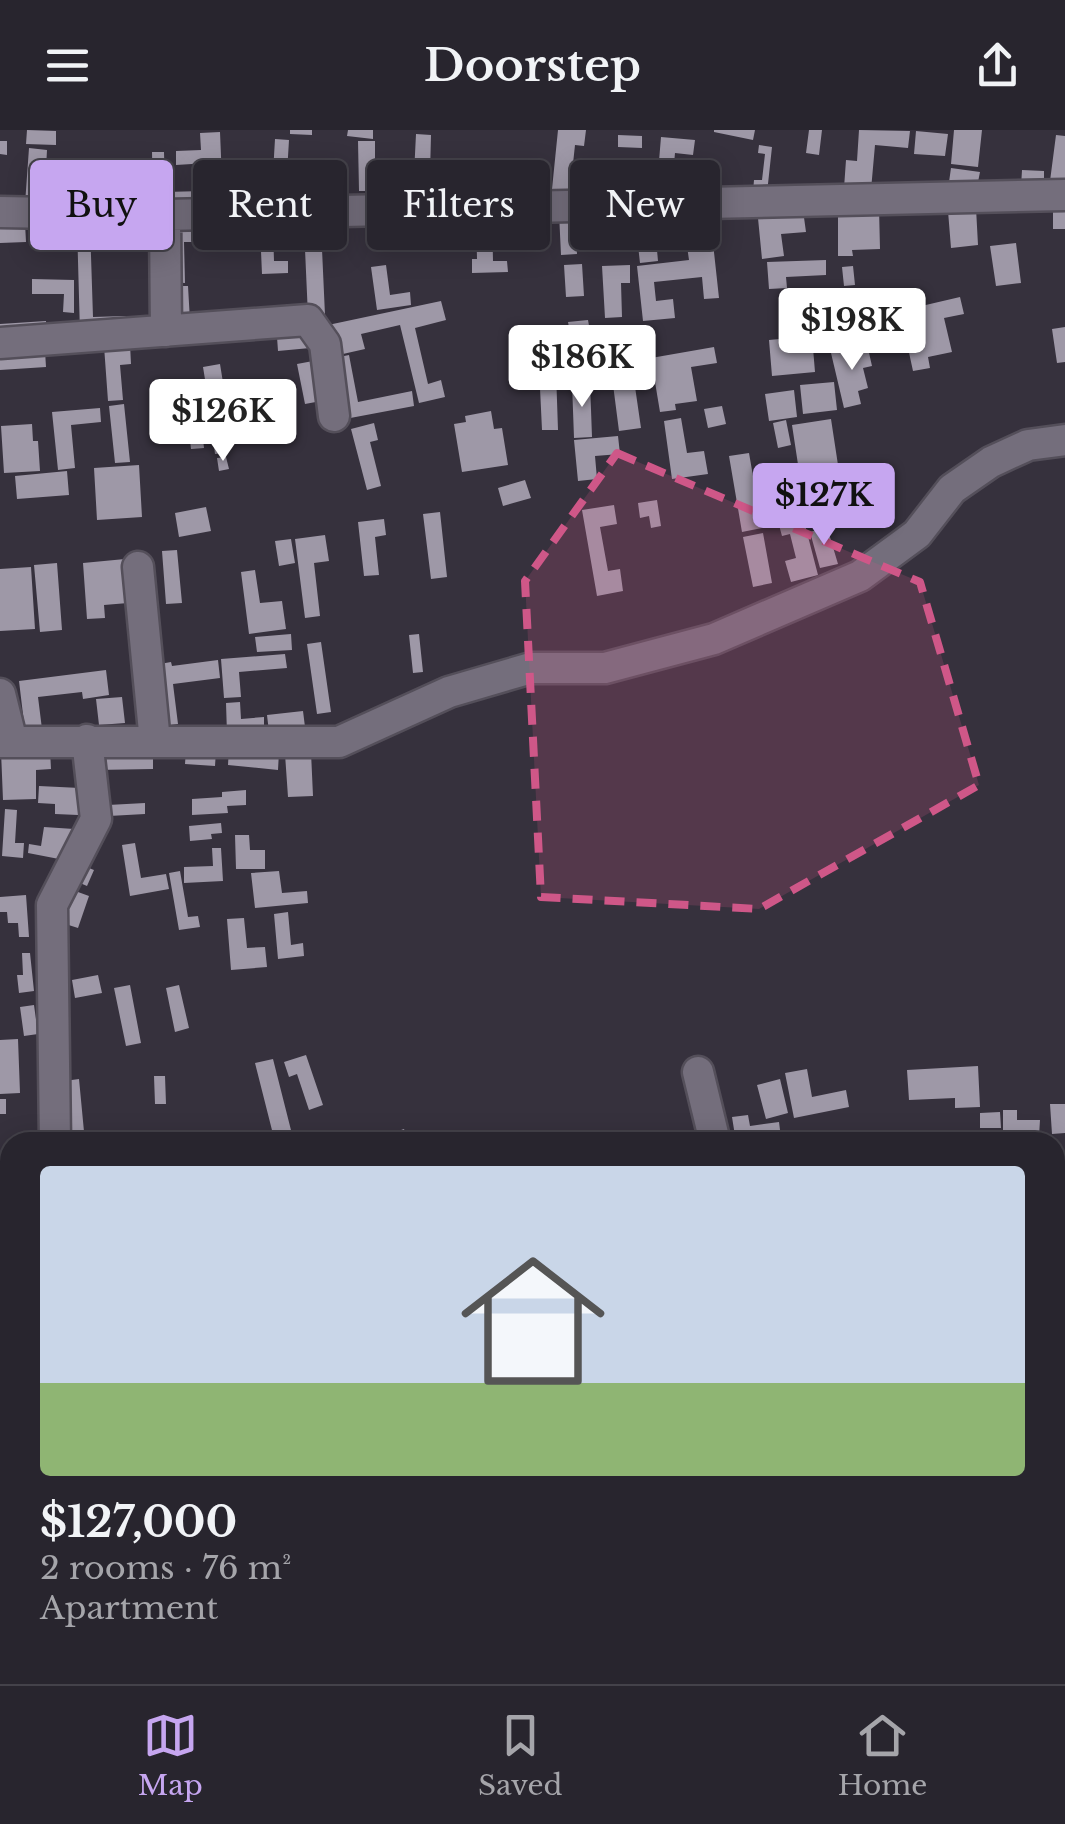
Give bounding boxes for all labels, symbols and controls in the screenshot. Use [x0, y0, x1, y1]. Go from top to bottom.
text: Doorstep [424, 37, 641, 93]
icon: menu [40, 38, 95, 93]
icon: share [970, 38, 1025, 93]
chip: Buy [30, 160, 173, 250]
chip: Rent [193, 160, 347, 250]
chip: Filters [367, 160, 550, 250]
chip: New [570, 160, 720, 250]
pin: $198K [782, 288, 922, 373]
text: $198K [801, 300, 903, 340]
pin: $186K [512, 325, 652, 410]
text: $186K [531, 337, 633, 377]
pin: $126K [153, 379, 293, 464]
text: $126K [171, 391, 275, 431]
pin: $127K [754, 463, 894, 548]
text: $127K [775, 475, 873, 515]
icon: home [443, 1231, 623, 1411]
text: $127,000 [40, 1496, 237, 1548]
text: 2 rooms · 76 m² [40, 1548, 291, 1588]
text: Apartment [40, 1588, 218, 1628]
tab: Map [138, 1708, 203, 1803]
tab: Saved [478, 1708, 562, 1803]
tab: Home [838, 1708, 927, 1803]

